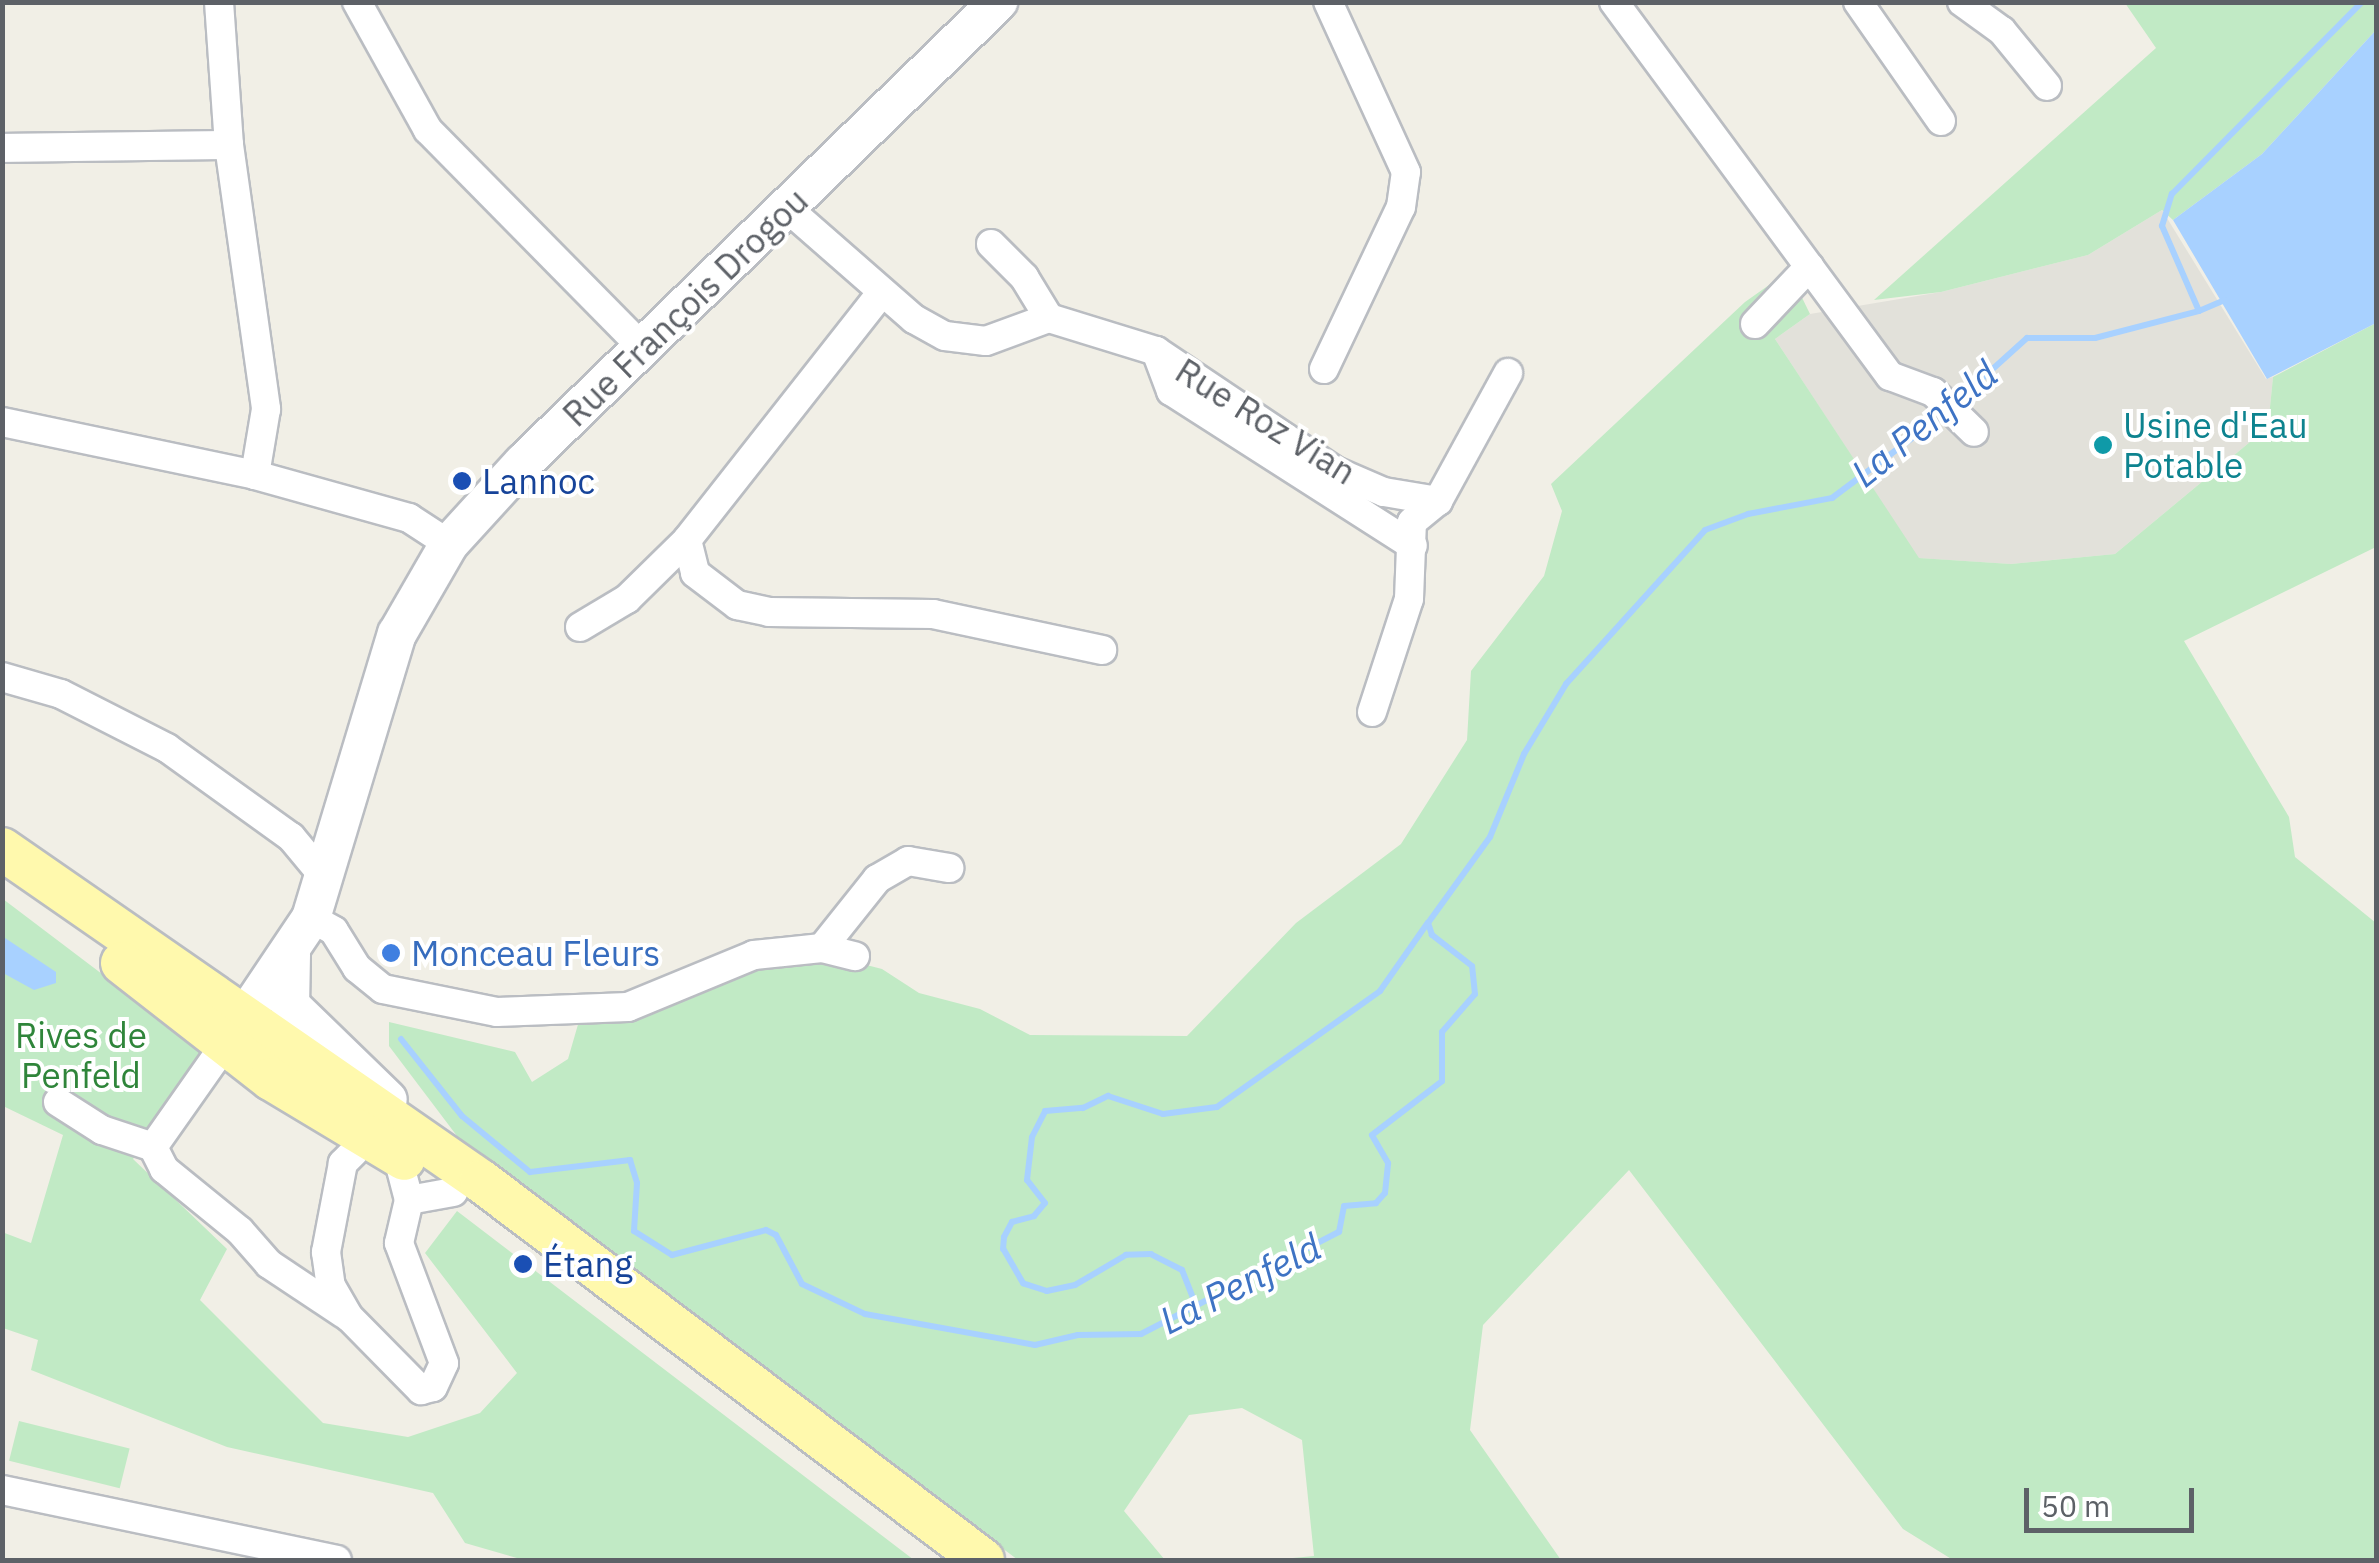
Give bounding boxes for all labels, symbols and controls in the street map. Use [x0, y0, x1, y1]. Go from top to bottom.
street label: Rue François Drogou [554, 179, 816, 435]
street label: Rue Roz Vian [1168, 349, 1364, 493]
water label: La Penfeld [1842, 350, 2006, 496]
place label: Usine d'Eau Potable [2123, 404, 2308, 486]
marker: Usine d'Eau Potable [2092, 434, 2114, 456]
place label: Lannoc [482, 460, 595, 502]
marker: Lannoc [451, 470, 473, 492]
place label: Monceau Fleurs [411, 932, 660, 974]
marker: Monceau Fleurs [380, 942, 402, 964]
park label: Rives de Penfeld [15, 1014, 147, 1096]
water label: La Penfeld [1152, 1223, 1328, 1343]
place label: Étang [543, 1243, 633, 1285]
marker: Étang [512, 1253, 534, 1275]
scale bar [2029, 1468, 2199, 1530]
text: 50 m [2041, 1486, 2110, 1525]

